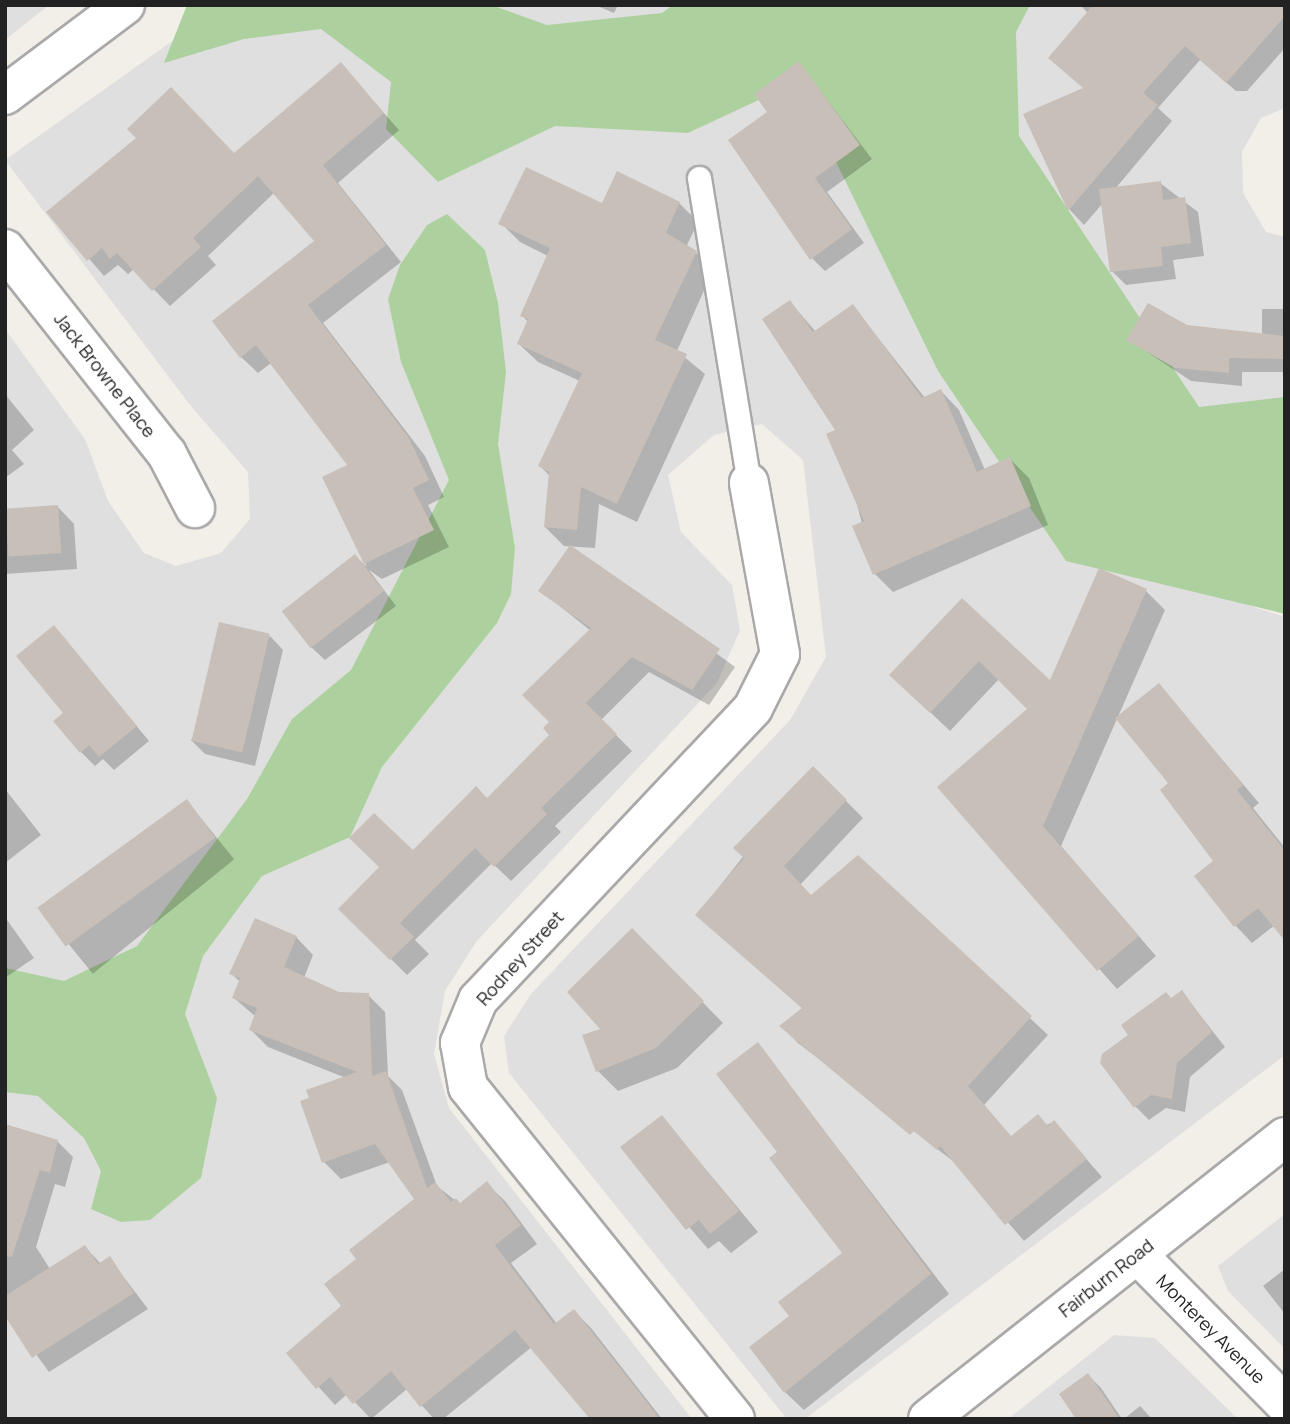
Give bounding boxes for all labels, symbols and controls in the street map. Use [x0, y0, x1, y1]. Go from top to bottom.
street label: Jack Browne Place [50, 308, 160, 442]
street label: Rodney Street [472, 906, 568, 1010]
street label: Fairburn Road [1054, 1234, 1158, 1322]
street label: Monterey Avenue [1152, 1270, 1270, 1388]

